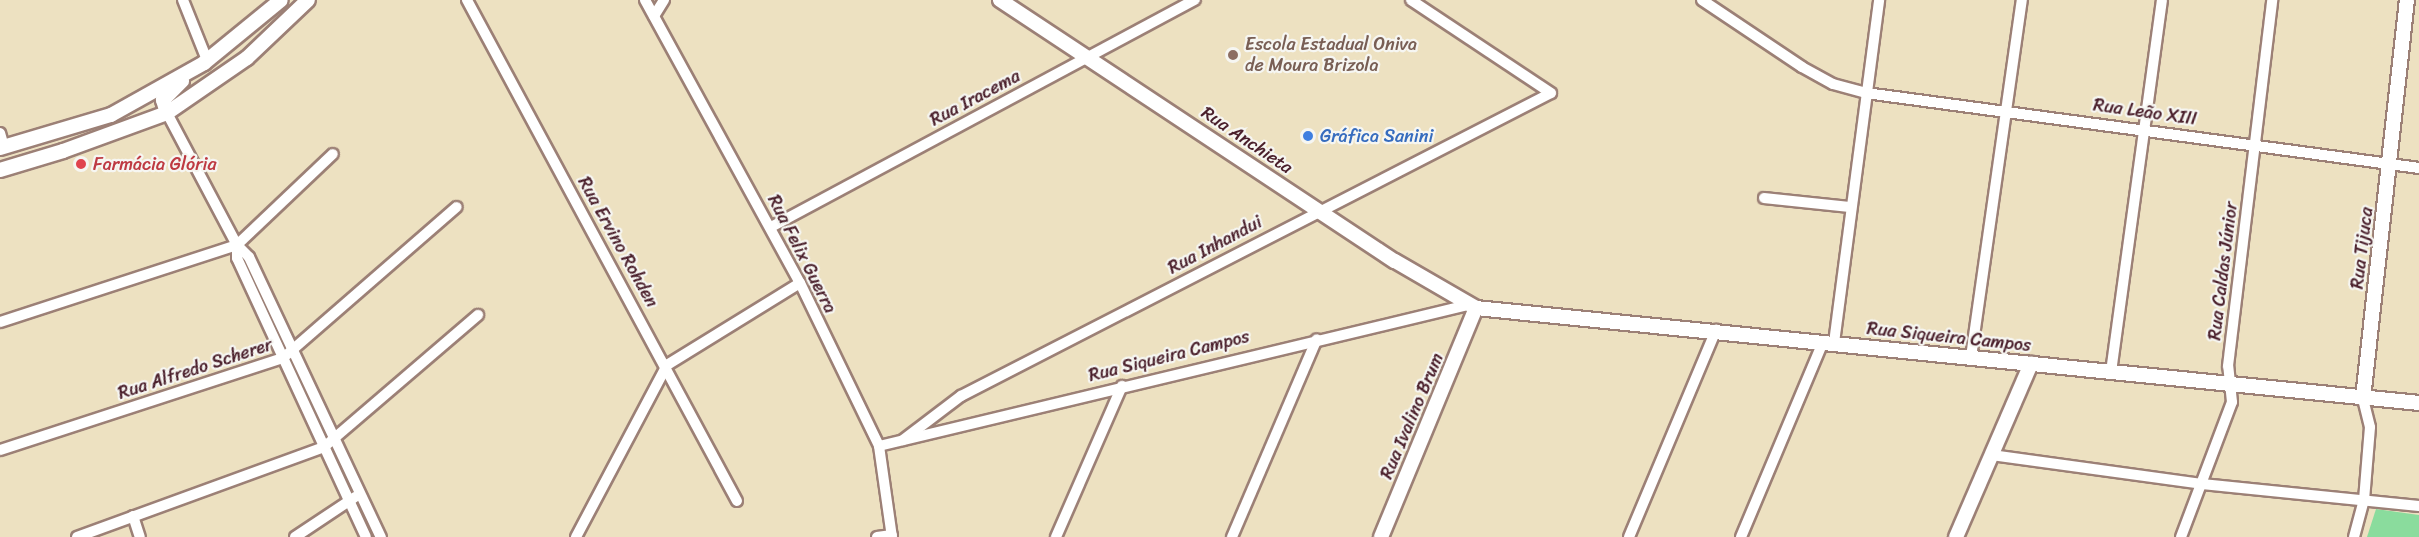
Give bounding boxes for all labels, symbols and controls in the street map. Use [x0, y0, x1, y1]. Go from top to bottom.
place label: Escola Estadual Oniva de Moura Brizola [1245, 34, 1417, 76]
marker: Escola Estadual Oniva de Moura Brizola [1226, 48, 1240, 62]
street label: Rua Iracema [926, 65, 1024, 131]
street label: Rua Leão XIII [2092, 94, 2198, 130]
street label: Rua Anchieta [1197, 102, 1297, 178]
place label: Gráfica Sanini [1320, 125, 1433, 147]
marker: Gráfica Sanini [1301, 129, 1315, 143]
place label: Farmácia Glória [93, 153, 217, 175]
marker: Farmácia Glória [74, 157, 88, 171]
street label: Rua Ervino Rohden [573, 173, 663, 311]
street label: Rua Felix Guerra [763, 191, 841, 317]
street label: Rua Caldas Júnior [2204, 200, 2242, 342]
street label: Rua Tijuca [2346, 206, 2378, 290]
street label: Rua Inhandui [1164, 211, 1266, 279]
street label: Rua Siqueira Campos [1866, 318, 2032, 356]
street label: Rua Siqueira Campos [1087, 326, 1251, 386]
street label: Rua Alfredo Scherer [115, 334, 275, 404]
street label: Rua Ivalino Brum [1376, 350, 1448, 482]

